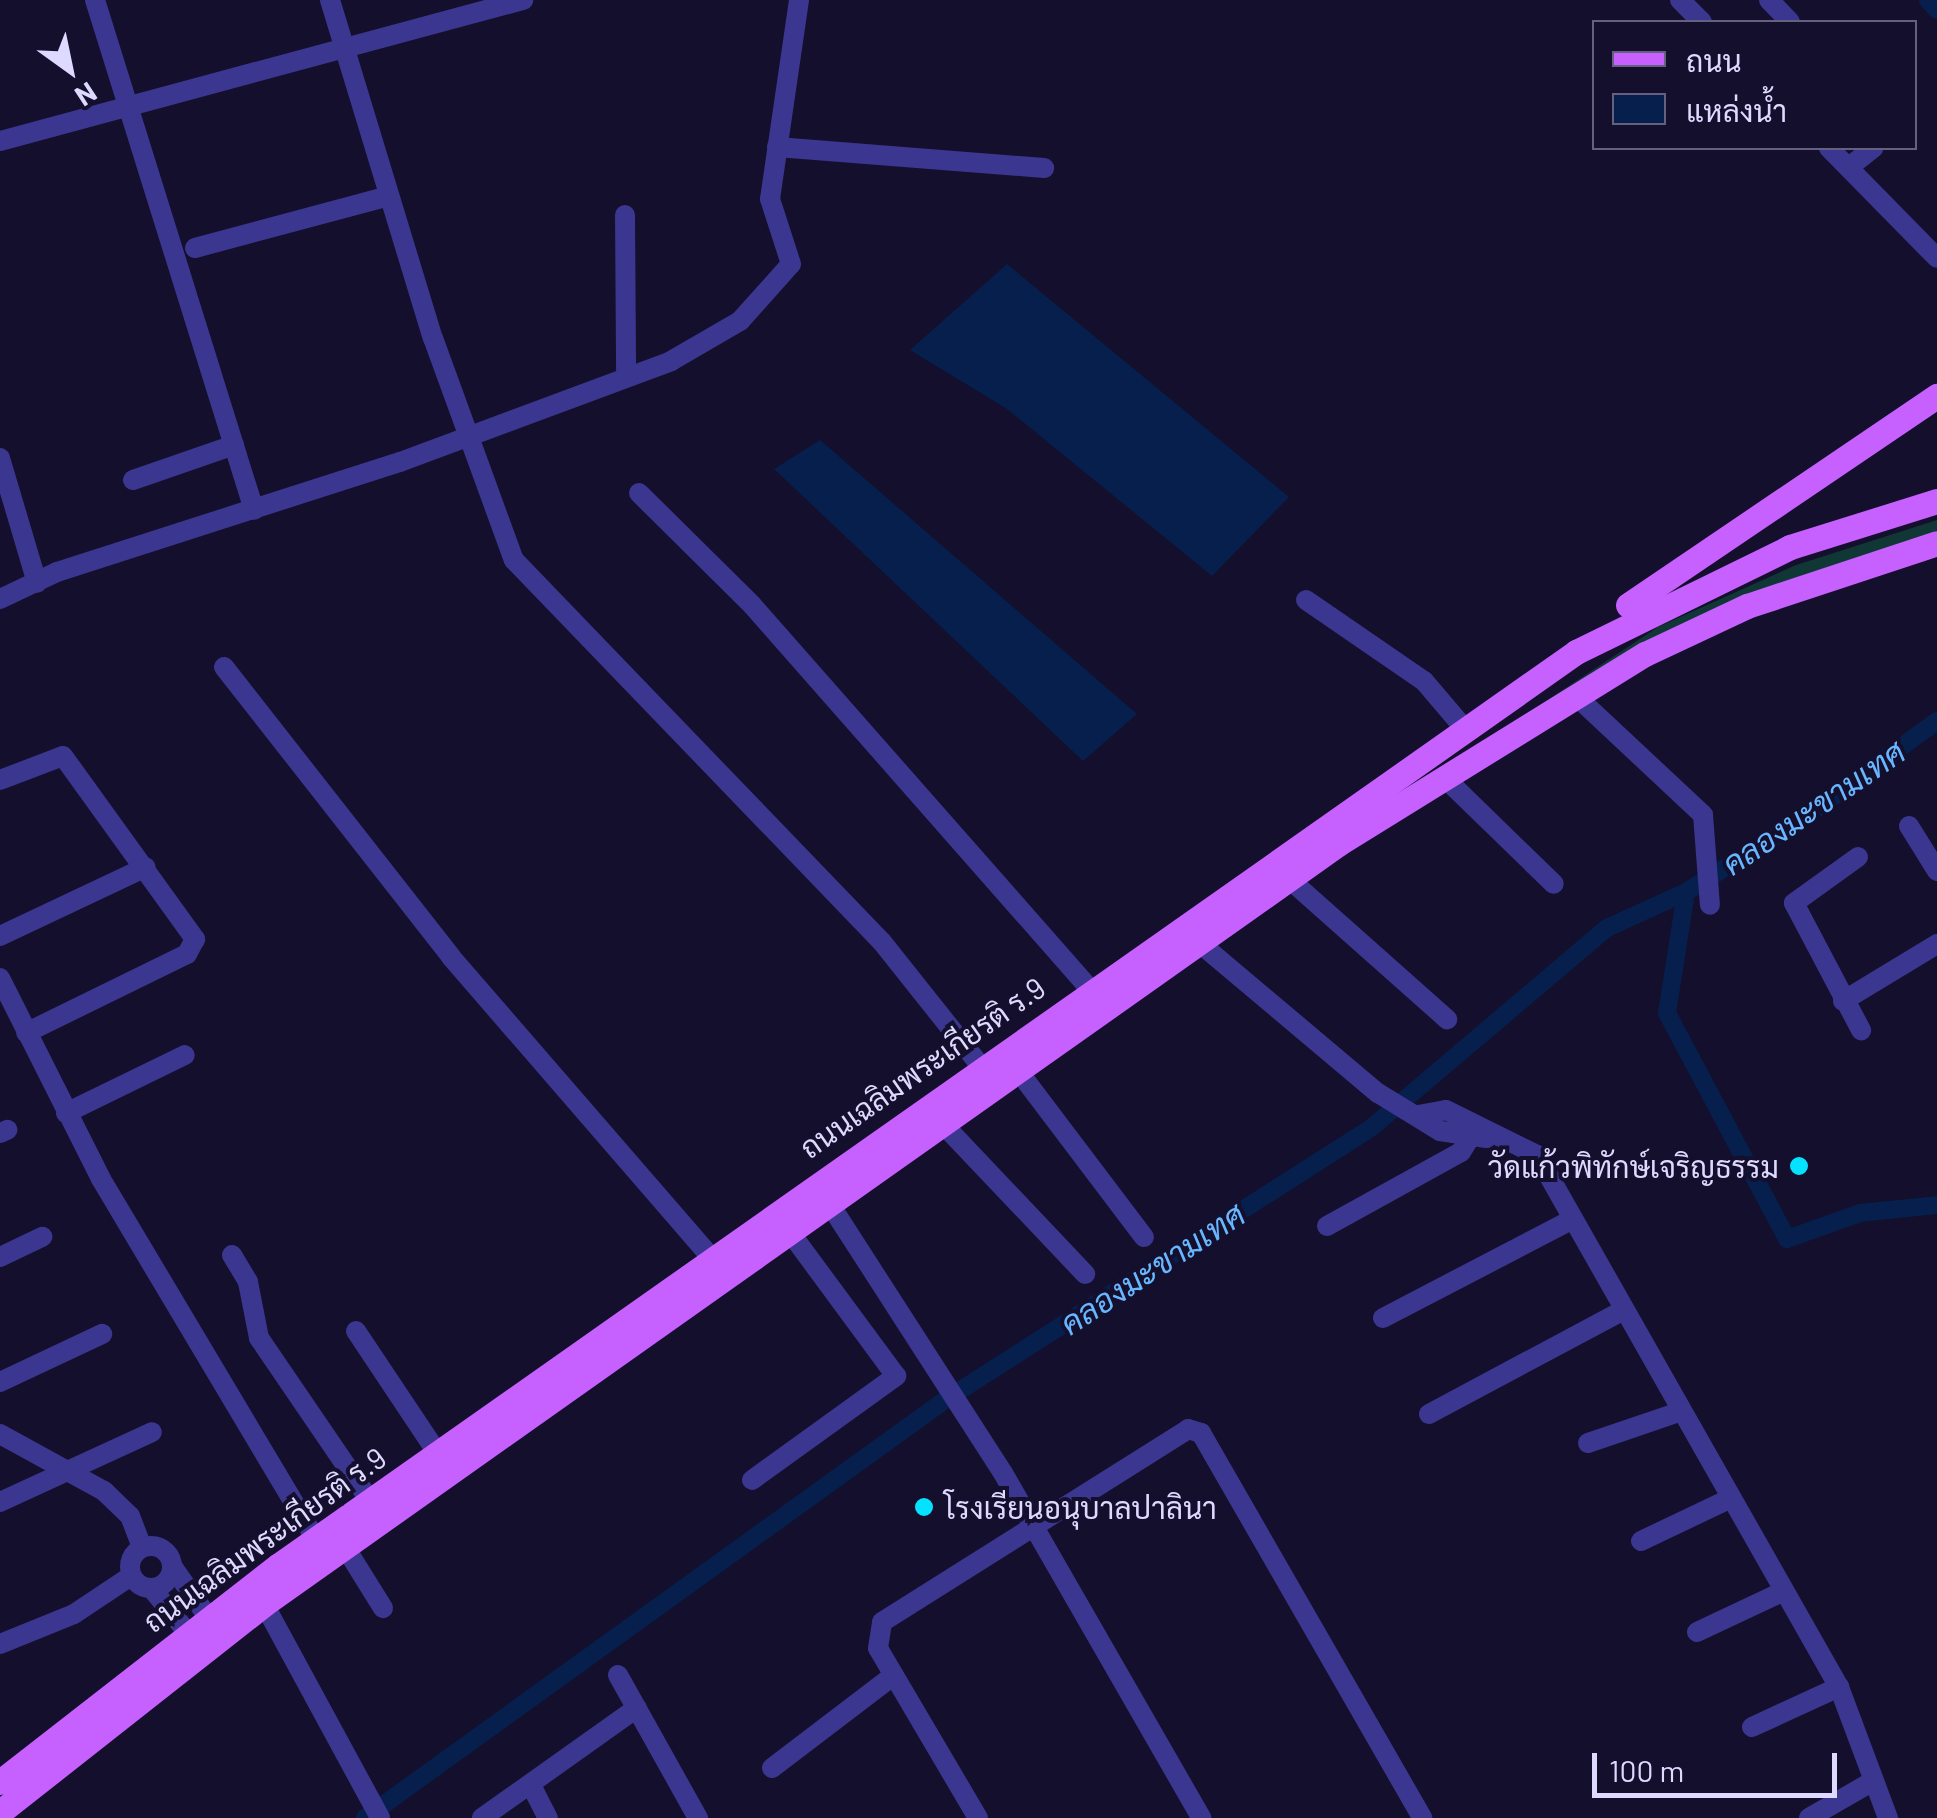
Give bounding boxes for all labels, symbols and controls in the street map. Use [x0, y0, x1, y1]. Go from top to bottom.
north arrow [20, 20, 120, 120]
legend [1592, 20, 1917, 150]
text: ถนน [1686, 42, 1742, 78]
text: N [69, 76, 103, 114]
text: แหล่งน้ำ [1686, 92, 1787, 128]
water label: คลองมะขามเทศ [1714, 732, 1912, 882]
street label: ถนนเฉลิมพระเกียรติ ร.9 [793, 969, 1051, 1165]
place label: วัดแก้วพิทักษ์เจริญธรรม [1488, 1148, 1779, 1184]
marker: วัดแก้วพิทักษ์เจริญธรรม [1788, 1155, 1810, 1177]
water label: คลองมะขามเทศ [1053, 1194, 1251, 1342]
street label: ถนนเฉลิมพระเกียรติ ร.9 [136, 1439, 392, 1639]
place label: โรงเรียนอนุบาลปาลินา [944, 1489, 1217, 1525]
marker: โรงเรียนอนุบาลปาลินา [913, 1496, 935, 1518]
scale bar [1597, 1733, 1842, 1795]
text: 100 m [1609, 1752, 1684, 1788]

